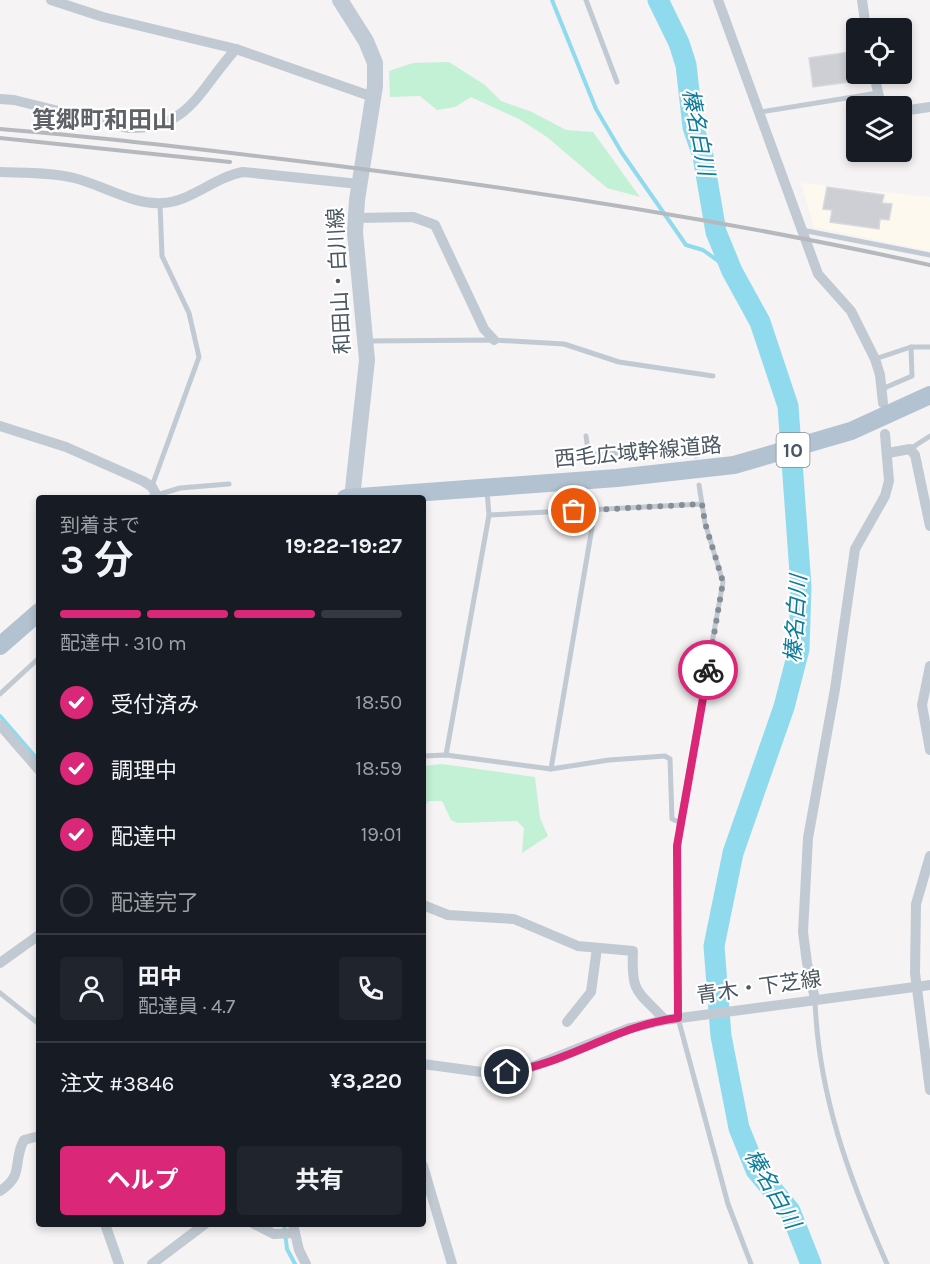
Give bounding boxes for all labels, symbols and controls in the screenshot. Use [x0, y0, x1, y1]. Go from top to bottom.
map controls [846, 18, 912, 162]
button: locate [846, 18, 912, 84]
water label: 榛名白川 [677, 86, 720, 180]
button: layers [846, 96, 912, 162]
district label: 箕郷町和田山 [32, 106, 176, 134]
street label: 和田山・白川線 [323, 207, 355, 355]
street label: 西毛広域幹線道路 [553, 433, 723, 471]
road number: 10 [776, 433, 810, 467]
pin [548, 485, 599, 536]
icon: bag [557, 494, 590, 527]
text: 到着まで [60, 514, 140, 537]
text: 19:22–19:27 [285, 533, 402, 559]
text: 3 分 [60, 537, 133, 583]
water label: 榛名白川 [780, 572, 812, 664]
text: 配達中 · 310 m [60, 632, 187, 655]
courier [678, 640, 738, 700]
icon: bike [692, 654, 725, 687]
icon: check [60, 686, 93, 719]
text: 18:50 [355, 691, 402, 714]
text: 受付済み [111, 692, 199, 718]
icon: check [60, 752, 93, 785]
text: 18:59 [356, 757, 402, 780]
text: 調理中 [111, 758, 177, 784]
icon: check [60, 818, 93, 851]
text: 19:01 [361, 823, 402, 846]
text: 配達中 [111, 824, 177, 850]
text: 配達完了 [111, 890, 199, 916]
button: person [60, 957, 123, 1020]
button: phone [339, 957, 402, 1020]
text: 田中 [138, 964, 182, 990]
street label: 青木・下芝線 [695, 966, 823, 1008]
text: 配達員 · 4.7 [138, 995, 235, 1018]
pin [481, 1046, 532, 1097]
icon: home [490, 1055, 523, 1088]
text: ¥3,220 [329, 1068, 402, 1094]
text: 注文 #3846 [60, 1071, 174, 1097]
water label: 榛名白川 [739, 1144, 806, 1235]
button: ヘルプ [60, 1146, 225, 1215]
button: 共有 [237, 1146, 402, 1215]

